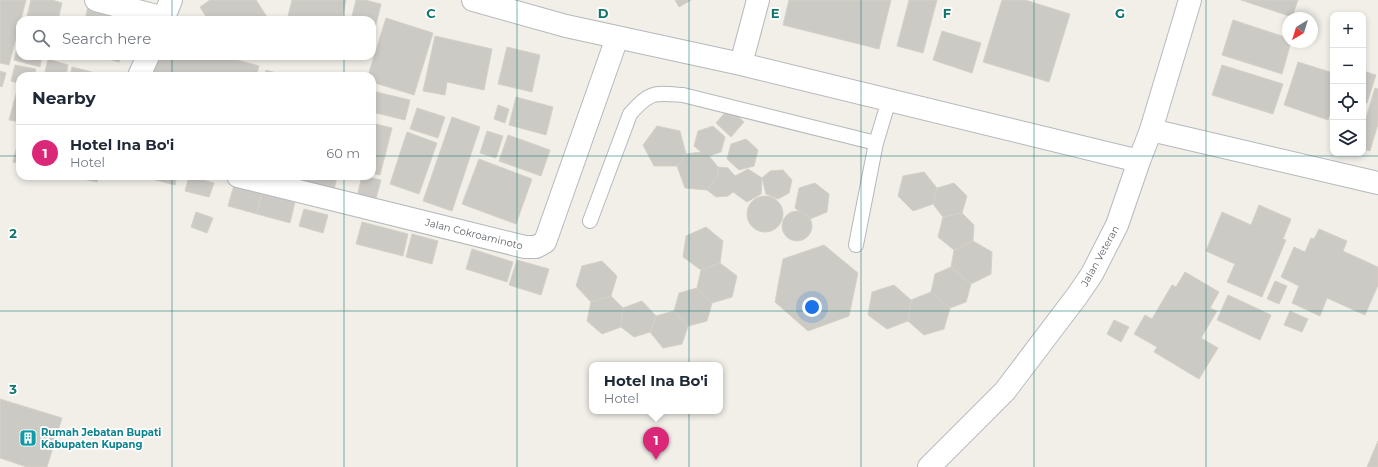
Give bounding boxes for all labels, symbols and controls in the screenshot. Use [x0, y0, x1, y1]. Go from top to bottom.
text: C [426, 5, 436, 21]
text: D [598, 5, 609, 21]
text: E [771, 5, 780, 21]
text: F [943, 5, 951, 21]
text: G [1115, 5, 1125, 21]
north arrow [1282, 12, 1318, 48]
map controls [1330, 12, 1366, 156]
button: + [1330, 12, 1366, 48]
search box [16, 16, 376, 60]
icon: search [30, 27, 52, 49]
text: Search here [62, 29, 151, 48]
button: − [1330, 48, 1366, 84]
button: locate [1330, 84, 1366, 120]
text: Nearby [32, 88, 96, 108]
button: layers [1330, 120, 1366, 156]
text: Hotel Ina Bo'i [70, 135, 174, 154]
text: 1 [42, 145, 48, 161]
text: 60 m [326, 145, 360, 161]
text: Hotel [70, 154, 105, 170]
street label: Jalan Cokroaminoto [423, 215, 524, 252]
street label: Jalan Veteran [1077, 223, 1122, 290]
text: 2 [9, 225, 17, 241]
your location [802, 297, 822, 317]
popup [589, 362, 723, 414]
text: Hotel Ina Bo'i [604, 371, 708, 390]
text: 3 [8, 381, 17, 397]
text: Hotel [604, 390, 639, 406]
place label: Rumah Jebatan Bupati Kabupaten Kupang [41, 426, 161, 451]
pin: 1 [643, 427, 669, 460]
building icon: Rumah Jebatan Bupati Kabupaten Kupang [18, 428, 38, 448]

